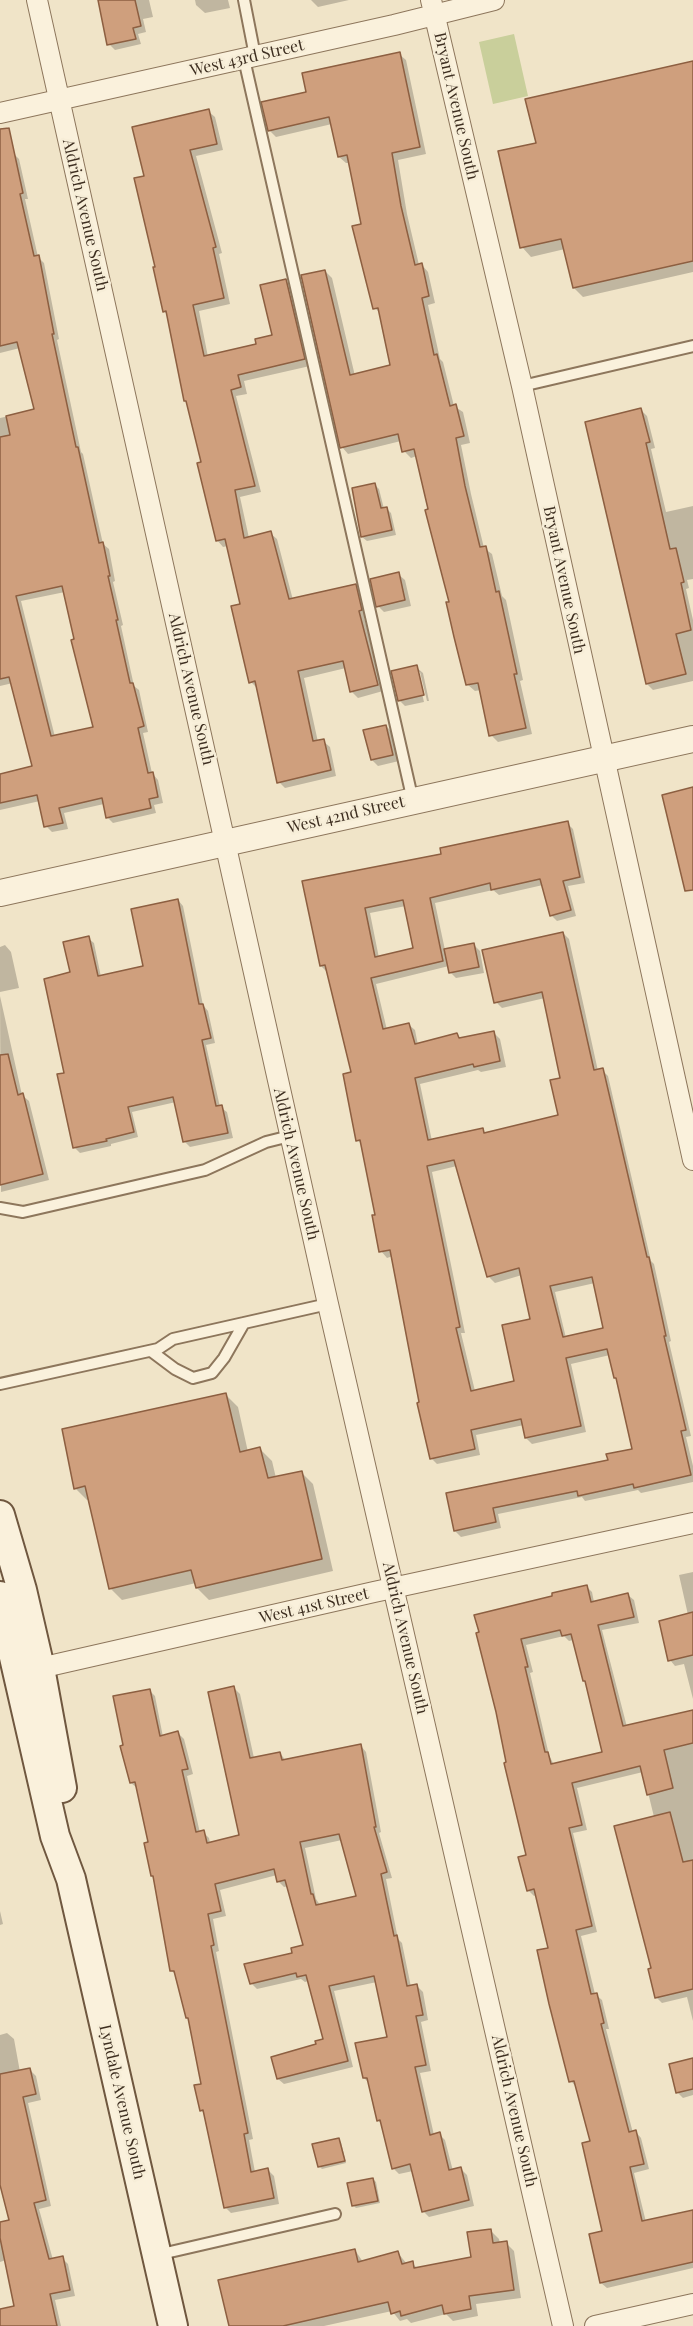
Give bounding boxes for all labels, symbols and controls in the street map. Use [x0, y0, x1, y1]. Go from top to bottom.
street label: Bryant Avenue South [430, 30, 482, 182]
street label: West 43rd Street [188, 36, 306, 80]
street label: Aldrich Avenue South [58, 137, 112, 293]
street label: Bryant Avenue South [539, 504, 589, 656]
street label: Aldrich Avenue South [164, 611, 218, 767]
street label: West 42nd Street [286, 792, 406, 838]
street label: Aldrich Avenue South [269, 1086, 323, 1242]
street label: Aldrich Avenue South [378, 1560, 432, 1716]
street label: West 41st Street [257, 1584, 371, 1628]
street label: Lyndale Avenue South [95, 2023, 149, 2181]
street label: Aldrich Avenue South [487, 2033, 541, 2189]

